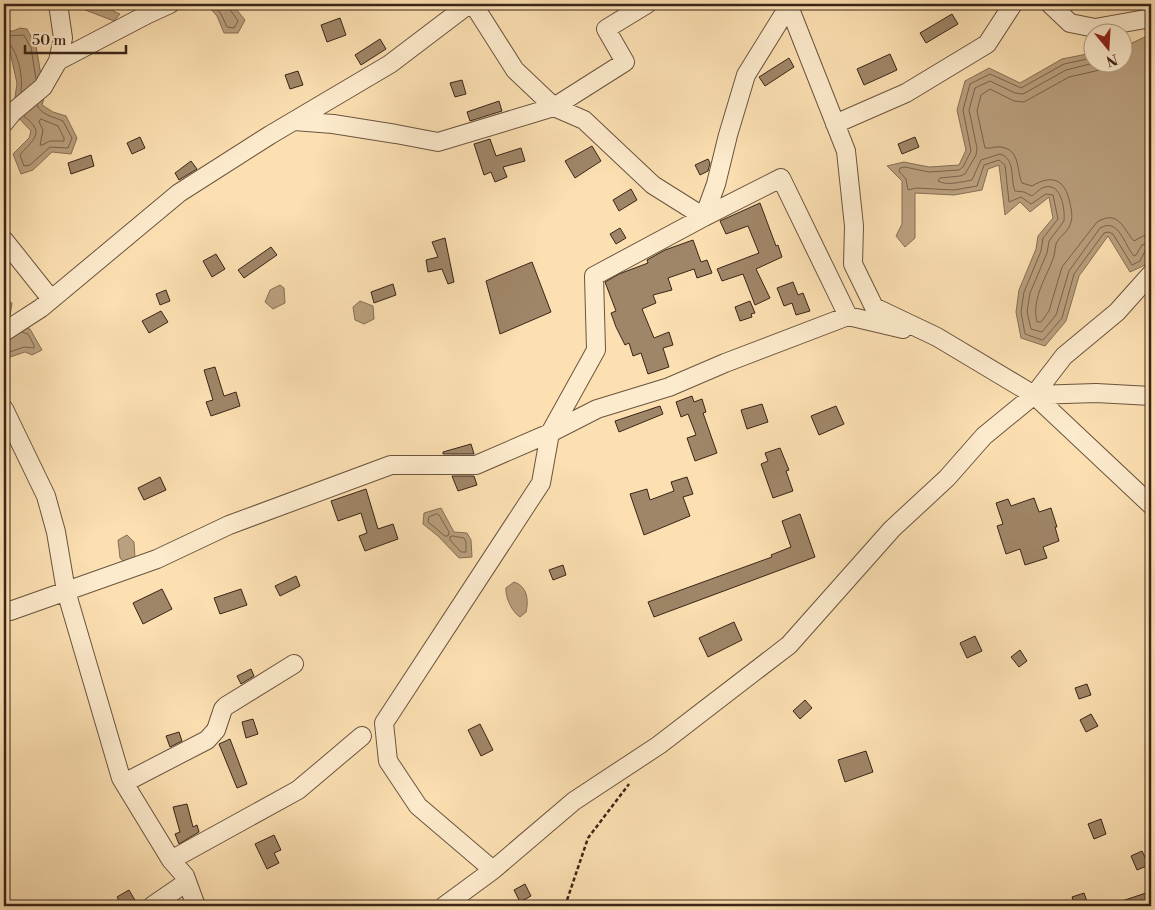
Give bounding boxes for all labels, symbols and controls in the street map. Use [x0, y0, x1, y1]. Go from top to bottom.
scale bar [25, 22, 126, 54]
north arrow [1082, 22, 1132, 72]
text: 50 m [32, 31, 66, 50]
text: N [1104, 49, 1120, 70]

